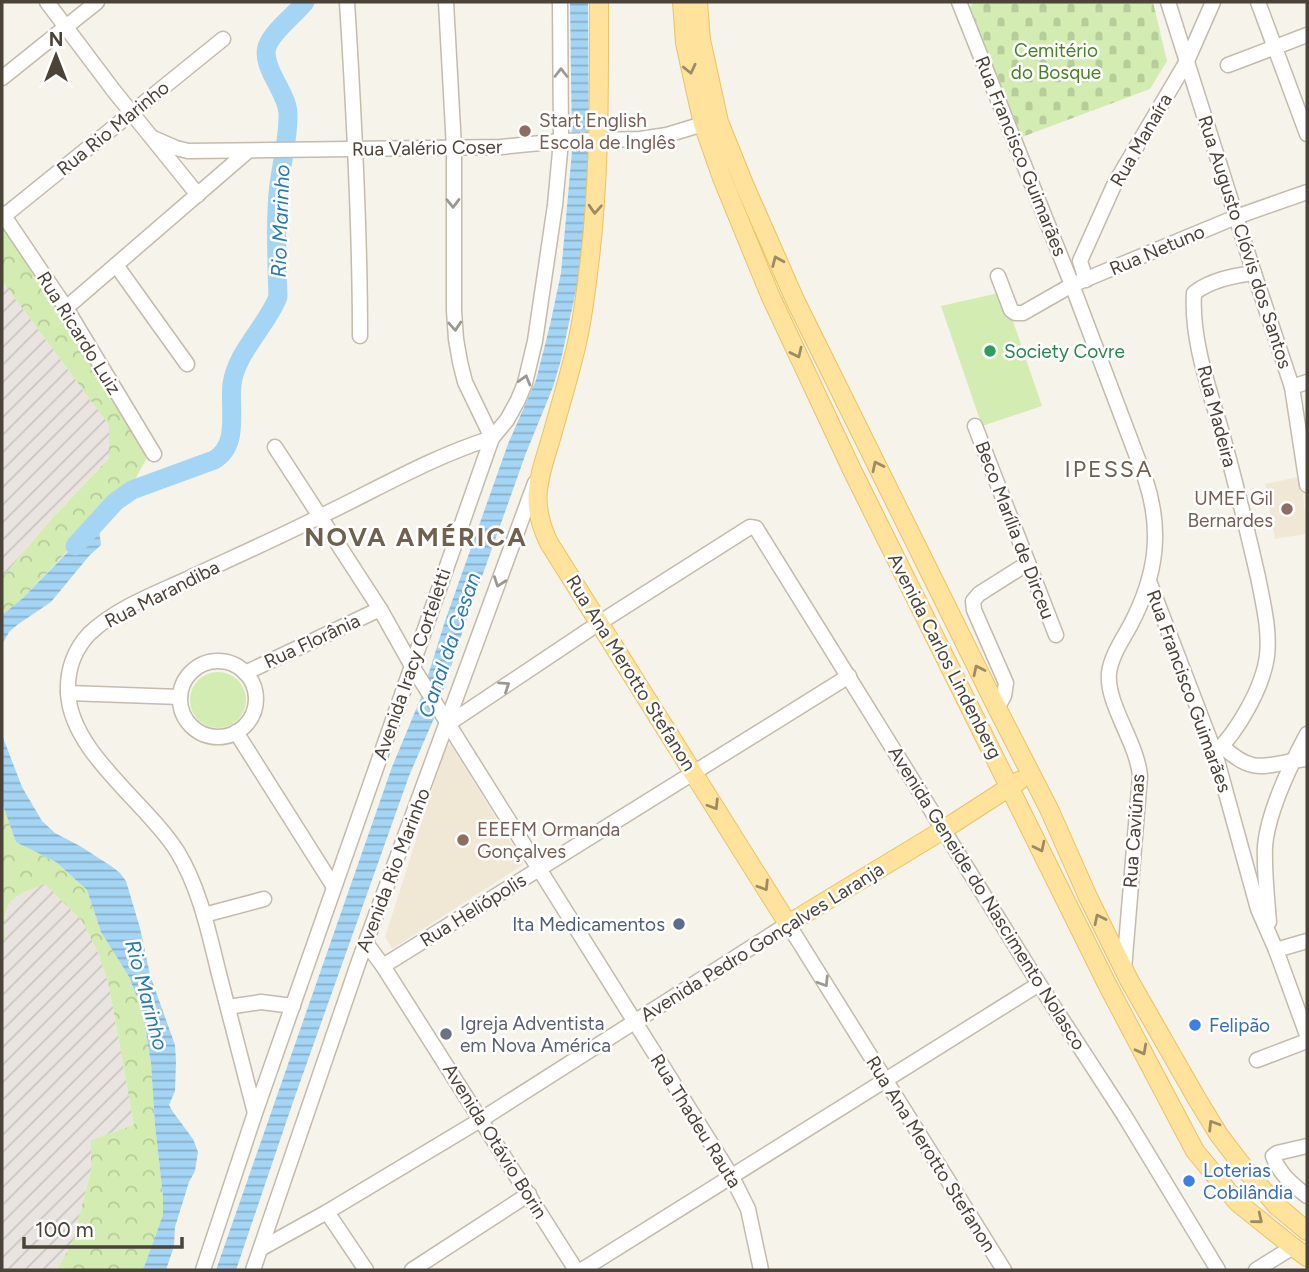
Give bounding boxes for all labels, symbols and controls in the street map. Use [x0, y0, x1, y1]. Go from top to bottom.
north arrow [21, 21, 91, 91]
text: N [49, 28, 63, 51]
park label: Cemitério do Bosque [1011, 39, 1101, 84]
street label: Rua Francisco Guimarães [970, 53, 1072, 260]
one-way arrow [682, 63, 697, 75]
one-way arrow [553, 67, 568, 78]
street label: Rua Rio Marinho [52, 76, 174, 180]
street label: Rua Manaíra [1105, 89, 1177, 191]
place label: Start English Escola de Inglês [539, 109, 676, 154]
street label: Rua Augusto Clóvis dos Santos [1193, 112, 1297, 372]
marker: Start English Escola de Inglês [517, 123, 533, 139]
street label: Rua Valério Coser [352, 135, 503, 161]
water label: Rio Marinho [266, 164, 294, 278]
one-way arrow [446, 198, 461, 209]
one-way arrow [587, 204, 602, 215]
street label: Rua Netuno [1106, 220, 1208, 280]
one-way arrow [772, 256, 786, 268]
street label: Rua Ricardo Luiz [32, 267, 126, 399]
one-way arrow [447, 321, 462, 332]
place label: Society Covre [1004, 340, 1125, 363]
marker: Society Covre [982, 343, 998, 359]
one-way arrow [789, 346, 803, 358]
street label: Rua Madeira [1192, 362, 1242, 470]
one-way arrow [516, 374, 531, 386]
street label: Beco Marília de Dirceu [970, 438, 1060, 622]
district label: IPESSA [1065, 455, 1153, 483]
one-way arrow [871, 461, 885, 473]
place label: UMEF Gil Bernardes [1188, 487, 1273, 532]
marker: UMEF Gil Bernardes [1279, 501, 1295, 517]
district label: NOVA AMÉRICA [304, 521, 528, 553]
street label: Avenida Carlos Lindenberg [883, 549, 1007, 763]
street label: Rua Marandiba [101, 555, 223, 633]
street label: Avenida Iracy Corteletti [368, 565, 456, 763]
water label: Canal da Cesan [412, 569, 486, 721]
street label: Rua Ana Merotto Stefanon [561, 571, 701, 775]
one-way arrow [494, 576, 508, 588]
street label: Rua Francisco Guimarães [1142, 587, 1236, 796]
street label: Rua Florânia [260, 609, 364, 673]
one-way arrow [972, 665, 986, 677]
one-way arrow [497, 681, 510, 694]
street label: Avenida Geneide do Nascimento Nolasco [883, 742, 1091, 1054]
street label: Rua Caviúnas [1119, 773, 1149, 889]
street label: Avenida Rio Marinho [351, 785, 435, 955]
one-way arrow [705, 797, 718, 810]
place label: EEEFM Ormanda Gonçalves [477, 818, 620, 863]
marker: EEEFM Ormanda Gonçalves [455, 832, 471, 848]
one-way arrow [1032, 840, 1046, 852]
street label: Avenida Pedro Gonçalves Laranja [636, 857, 888, 1027]
street label: Rua Heliópolis [416, 868, 530, 952]
one-way arrow [755, 878, 768, 891]
place label: Ita Medicamentos [512, 913, 665, 936]
one-way arrow [1093, 914, 1107, 926]
marker: Ita Medicamentos [671, 916, 687, 932]
water label: Rio Marinho [120, 937, 174, 1053]
one-way arrow [816, 975, 829, 988]
place label: Igreja Adventista em Nova América [460, 1012, 611, 1057]
place label: Felipão [1209, 1014, 1270, 1037]
marker: Felipão [1187, 1017, 1203, 1033]
marker: Igreja Adventista em Nova América [438, 1026, 454, 1042]
one-way arrow [1134, 1043, 1147, 1055]
street label: Rua Thadeu Rauta [646, 1050, 746, 1192]
street label: Rua Ana Merotto Stefanon [861, 1052, 1001, 1256]
street label: Avenida Otávio Borin [438, 1059, 552, 1223]
one-way arrow [1209, 1120, 1222, 1133]
place label: Loterias Cobilândia [1203, 1159, 1293, 1204]
marker: Loterias Cobilândia [1181, 1173, 1197, 1189]
scale bar [24, 1206, 182, 1250]
one-way arrow [1250, 1210, 1262, 1223]
text: 100 m [35, 1217, 94, 1242]

